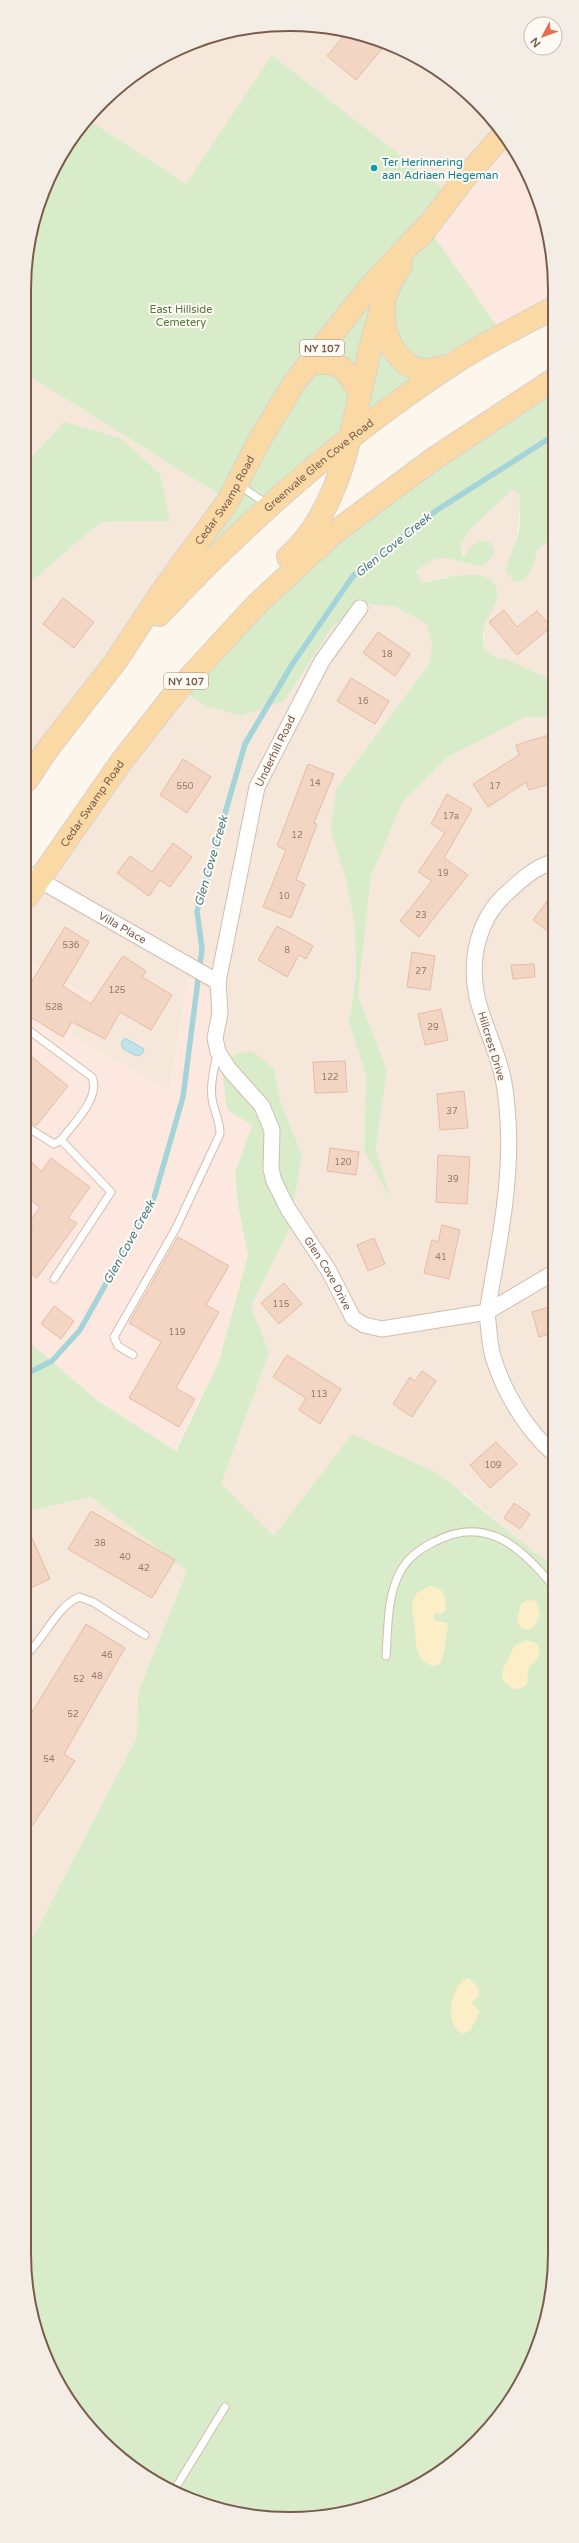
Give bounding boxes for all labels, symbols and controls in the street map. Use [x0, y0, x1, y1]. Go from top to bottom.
north arrow [523, 16, 563, 56]
text: N [528, 35, 544, 50]
place label: Ter Herinnering aan Adriaen Hegeman [382, 156, 498, 182]
marker: Ter Herinnering aan Adriaen Hegeman [369, 163, 379, 173]
park label: East Hillside Cemetery [149, 303, 213, 329]
road number: NY 107 [300, 340, 344, 356]
street label: Greenvale Glen Cove Road [261, 416, 376, 515]
street label: Cedar Swamp Road [192, 453, 257, 548]
water label: Glen Cove Creek [352, 509, 435, 580]
house number: 18 [381, 649, 393, 660]
road number: NY 107 [164, 673, 208, 689]
house number: 16 [357, 696, 369, 707]
street label: Underhill Road [253, 713, 298, 789]
street label: Cedar Swamp Road [58, 758, 127, 850]
house number: 14 [309, 778, 321, 789]
house number: 550 [177, 781, 194, 792]
house number: 17 [489, 781, 501, 792]
house number: 17a [443, 811, 459, 822]
water label: Glen Cove Creek [191, 813, 231, 908]
house number: 12 [291, 830, 303, 841]
house number: 19 [437, 868, 449, 879]
house number: 10 [278, 891, 290, 902]
street label: Villa Place [96, 909, 149, 947]
house number: 23 [415, 910, 427, 921]
house number: 536 [63, 940, 80, 951]
house number: 8 [284, 945, 290, 956]
house number: 27 [415, 966, 427, 977]
house number: 125 [109, 985, 126, 996]
house number: 528 [46, 1002, 63, 1013]
street label: Hillcrest Drive [475, 1010, 508, 1082]
house number: 29 [427, 1022, 439, 1033]
house number: 122 [322, 1072, 338, 1083]
house number: 37 [446, 1106, 458, 1117]
house number: 120 [335, 1157, 352, 1168]
house number: 39 [447, 1174, 459, 1185]
water label: Glen Cove Creek [100, 1196, 159, 1286]
street label: Glen Cove Drive [301, 1234, 354, 1312]
house number: 41 [435, 1252, 447, 1263]
house number: 115 [273, 1299, 290, 1310]
house number: 119 [169, 1327, 186, 1338]
house number: 113 [311, 1389, 327, 1400]
house number: 109 [485, 1460, 502, 1471]
house number: 38 [94, 1538, 106, 1549]
house number: 40 [119, 1552, 131, 1563]
house number: 42 [138, 1563, 150, 1574]
house number: 46 [101, 1650, 113, 1661]
house number: 48 [91, 1671, 103, 1682]
house number: 52 [73, 1674, 85, 1685]
house number: 52 [67, 1709, 79, 1720]
house number: 54 [43, 1754, 55, 1765]

